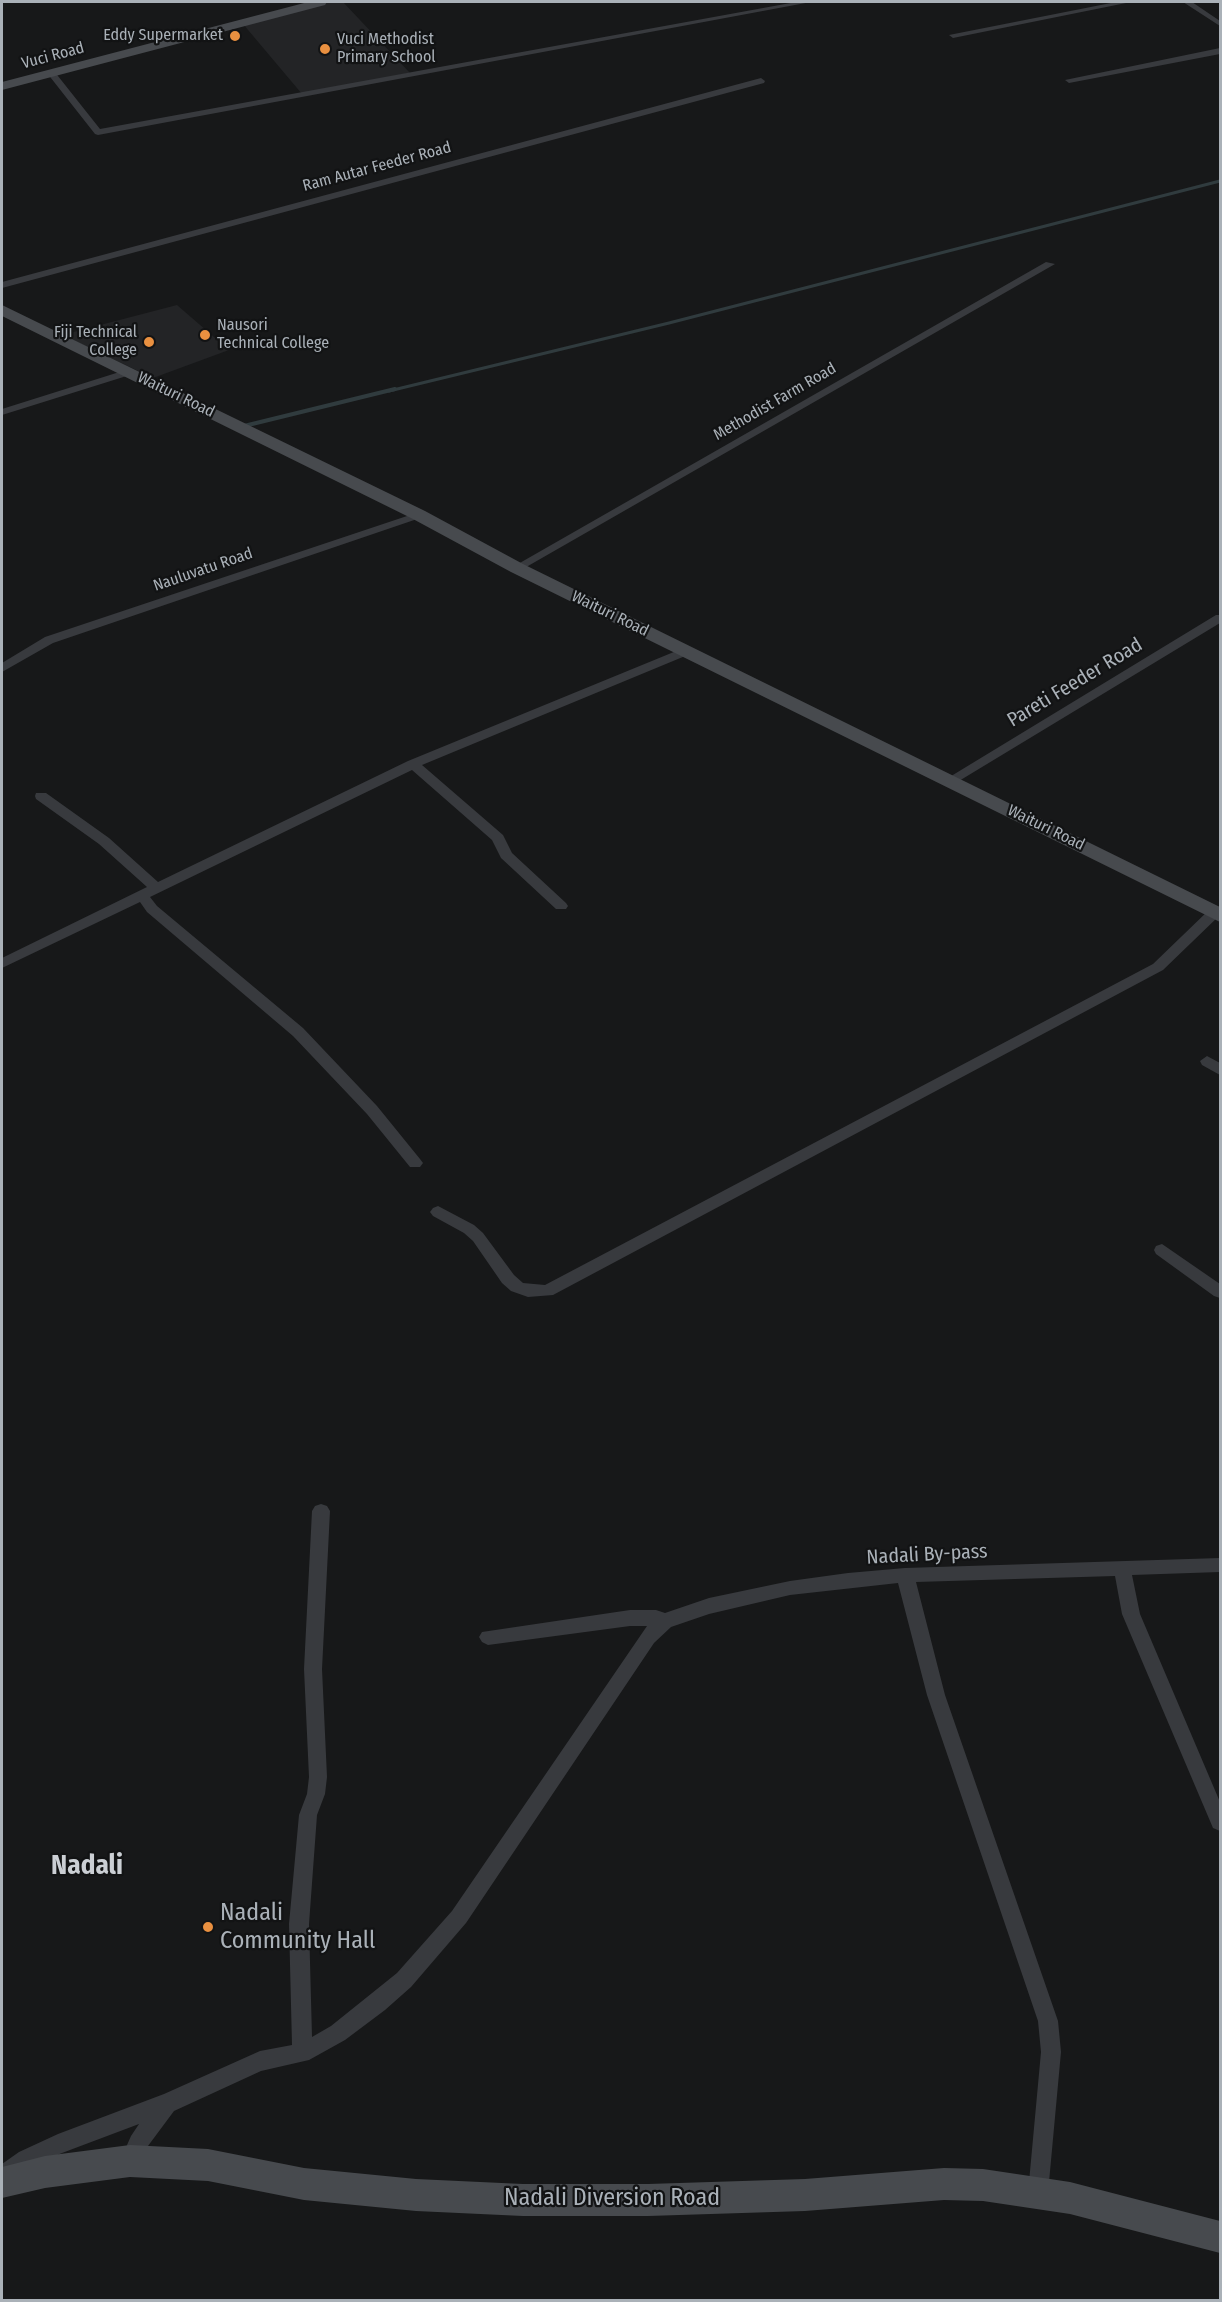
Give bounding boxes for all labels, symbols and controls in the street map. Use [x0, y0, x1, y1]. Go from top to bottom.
place label: Eddy Supermarket [103, 26, 223, 46]
marker: Eddy Supermarket [228, 29, 242, 43]
place label: Vuci Methodist Primary School [337, 30, 436, 68]
street label: Vuci Road [20, 38, 86, 74]
marker: Vuci Methodist Primary School [318, 42, 332, 56]
street label: Ram Autar Feeder Road [301, 138, 453, 196]
place label: Nausori Technical College [217, 316, 329, 354]
place label: Fiji Technical College [54, 323, 137, 361]
marker: Nausori Technical College [198, 328, 212, 342]
marker: Fiji Technical College [142, 335, 156, 349]
street label: Methodist Farm Road [710, 359, 840, 445]
street label: Waituri Road [134, 368, 218, 422]
street label: Nauluvatu Road [151, 544, 255, 596]
street label: Waituri Road [568, 587, 652, 641]
street label: Pareti Feeder Road [1003, 633, 1147, 733]
street label: Waituri Road [1004, 801, 1088, 855]
street label: Nadali By-pass [866, 1540, 988, 1570]
district label: Nadali [51, 1850, 123, 1882]
place label: Nadali Community Hall [220, 1899, 375, 1955]
marker: Nadali Community Hall [201, 1920, 215, 1934]
street label: Nadali Diversion Road [504, 2184, 720, 2212]

